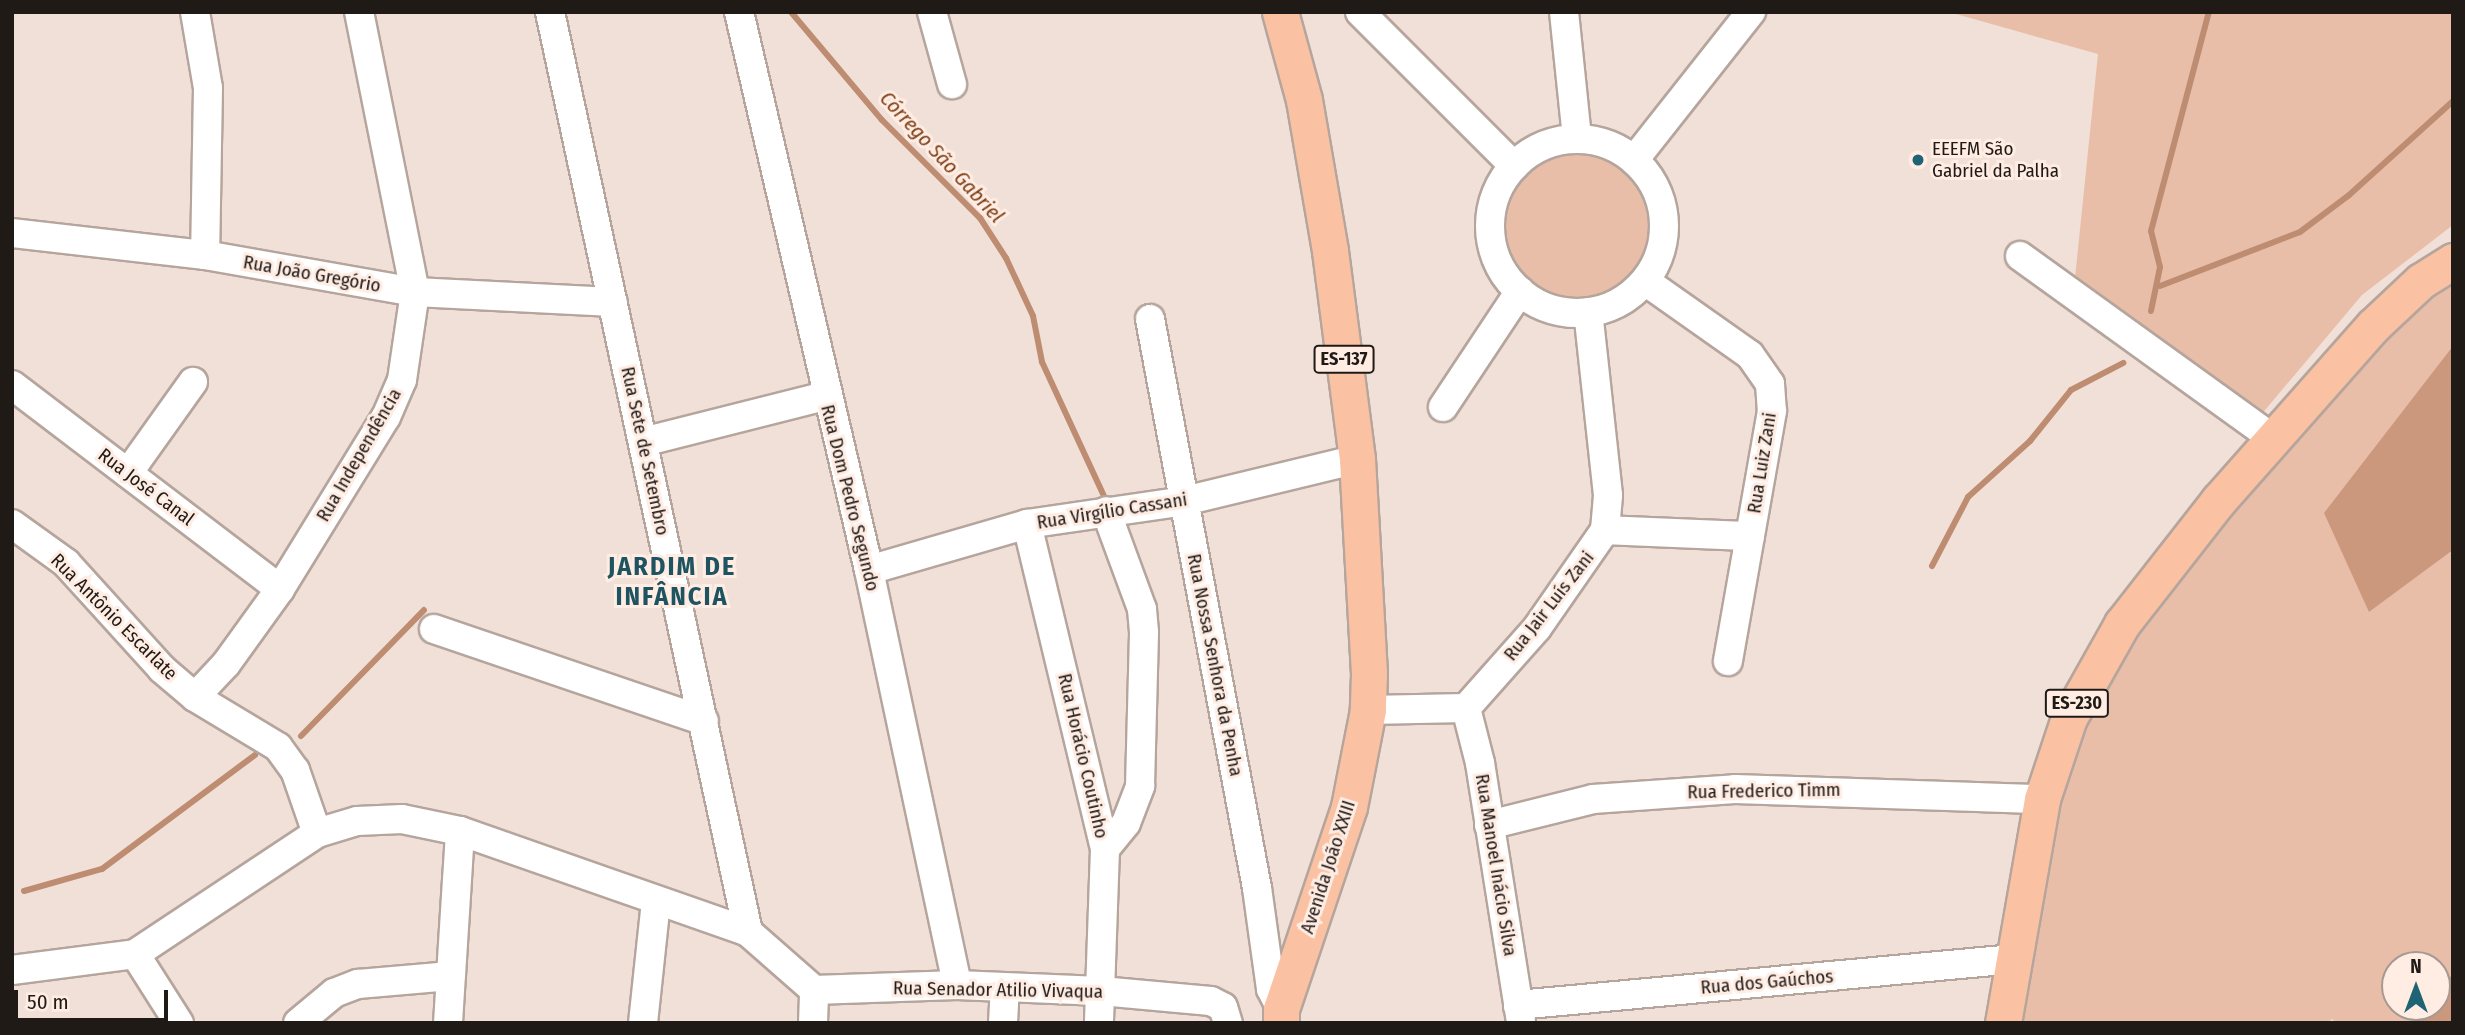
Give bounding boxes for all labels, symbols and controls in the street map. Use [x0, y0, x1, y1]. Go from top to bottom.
water label: Córrego São Gabriel [875, 86, 1009, 228]
place label: EEEFM São Gabriel da Palha [1932, 138, 2059, 182]
marker: EEEFM São Gabriel da Palha [1910, 152, 1926, 168]
street label: Rua João Gregório [241, 251, 383, 297]
road number: ES-137 [1312, 344, 1376, 374]
street label: Rua Sete de Setembro [616, 365, 674, 537]
street label: Rua Independência [312, 384, 406, 526]
street label: Rua Dom Pedro Segundo [816, 402, 884, 594]
street label: Rua Luiz Zani [1743, 411, 1781, 515]
street label: Rua José Canal [94, 444, 198, 530]
street label: Rua Virgílio Cassani [1035, 488, 1189, 534]
street label: Rua Jair Luís Zani [1499, 547, 1599, 665]
street label: Rua Antônio Escarlate [46, 549, 182, 685]
district label: JARDIM DE INFÂNCIA [609, 551, 735, 612]
street label: Rua Nossa Senhora da Penha [1182, 552, 1248, 778]
street label: Rua Horácio Coutinho [1053, 671, 1113, 841]
road number: ES-230 [2044, 688, 2110, 718]
street label: Rua Manoel Inácio Silva [1470, 772, 1522, 958]
street label: Rua Frederico Timm [1687, 778, 1841, 804]
street label: Avenida João XXIII [1296, 797, 1360, 937]
north arrow [2381, 951, 2451, 1021]
text: N [2410, 955, 2422, 978]
street label: Rua dos Gaúchos [1700, 965, 1834, 999]
scale bar [18, 976, 172, 1020]
street label: Rua Senador Atilio Vivaqua [893, 977, 1103, 1003]
text: 50 m [27, 989, 69, 1015]

